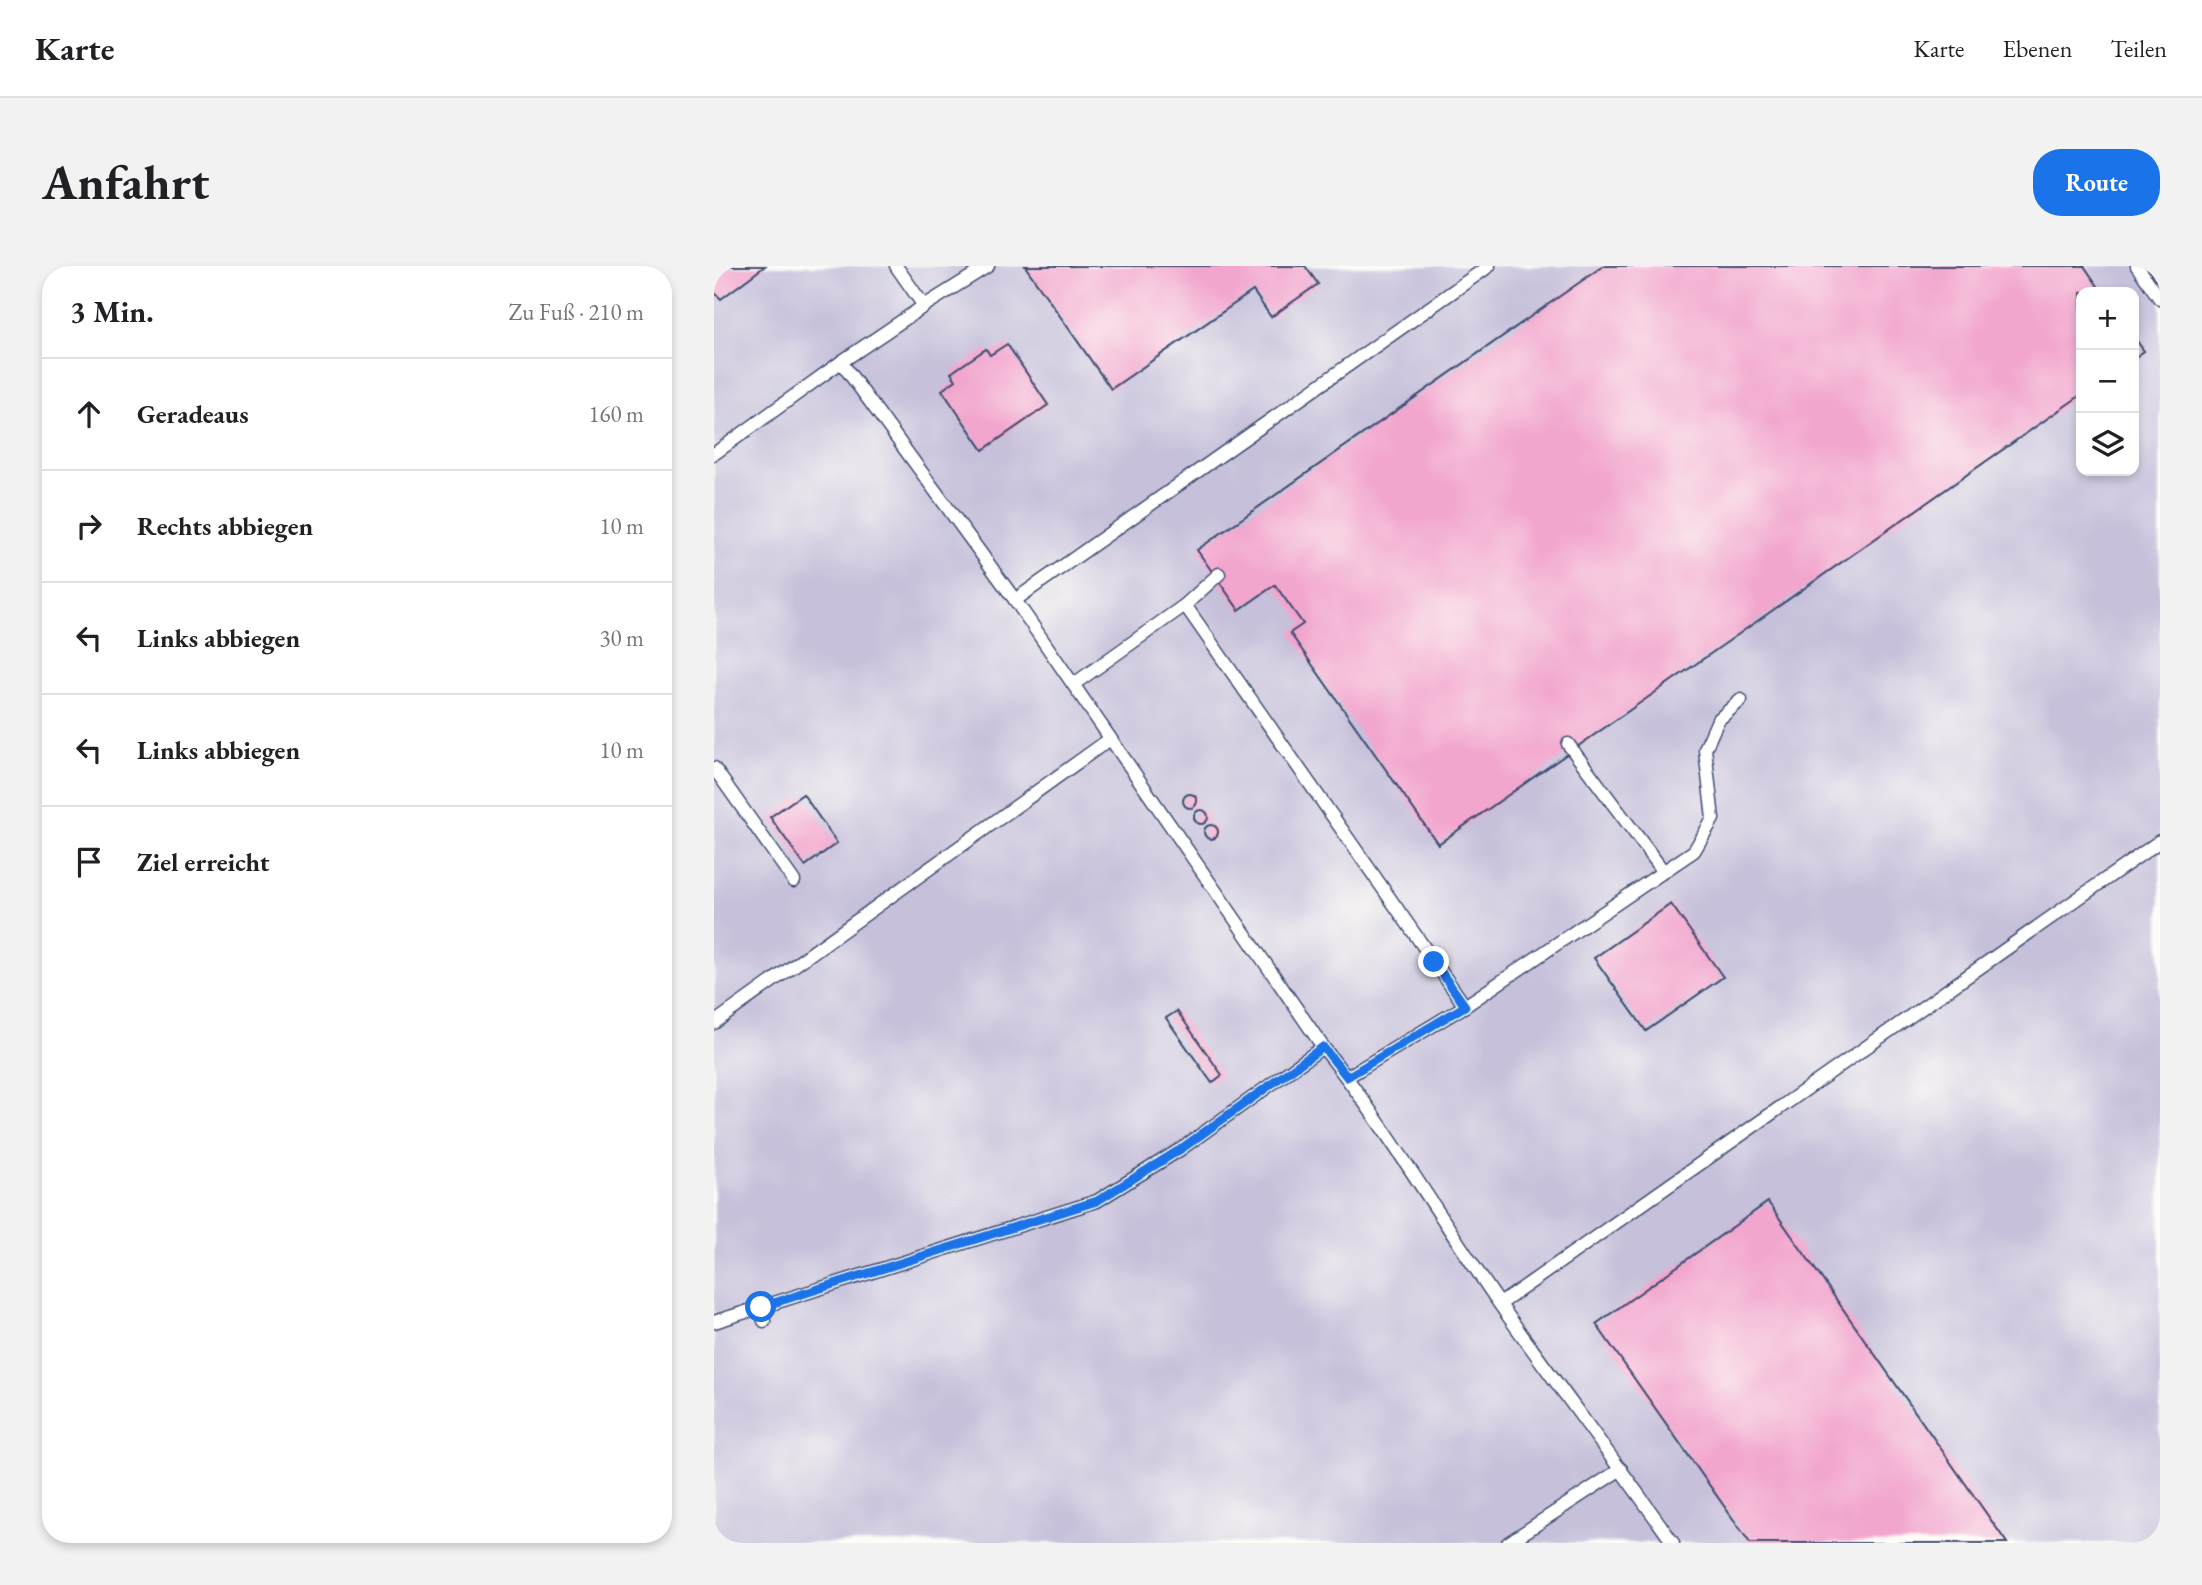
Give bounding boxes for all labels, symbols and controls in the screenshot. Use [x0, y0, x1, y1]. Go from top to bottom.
text: Karte [35, 27, 114, 70]
text: Karte [1914, 33, 1964, 64]
text: Ebenen [2002, 33, 2072, 64]
text: Teilen [2110, 33, 2167, 64]
button: Route [2033, 149, 2160, 216]
text: Anfahrt [42, 150, 209, 214]
map controls [2076, 287, 2139, 476]
button: + [2076, 287, 2139, 350]
text: 3 Min. [70, 292, 154, 331]
text: Zu Fuß · 210 m [509, 297, 644, 327]
button: − [2076, 350, 2139, 413]
icon: ahead [70, 395, 108, 433]
text: Geradeaus [137, 397, 249, 431]
text: 160 m [588, 399, 644, 429]
button: layers [2076, 413, 2139, 476]
icon: right [70, 507, 108, 545]
text: Rechts abbiegen [137, 509, 313, 543]
text: 10 m [599, 511, 644, 541]
icon: left [70, 619, 108, 657]
text: Links abbiegen [137, 621, 300, 655]
text: 30 m [599, 623, 644, 653]
icon: left [70, 731, 108, 769]
text: Links abbiegen [137, 733, 300, 767]
text: 10 m [599, 735, 644, 765]
icon: arrive [70, 843, 108, 881]
text: Ziel erreicht [137, 845, 269, 879]
route end [1418, 946, 1449, 977]
route start [745, 1291, 776, 1322]

